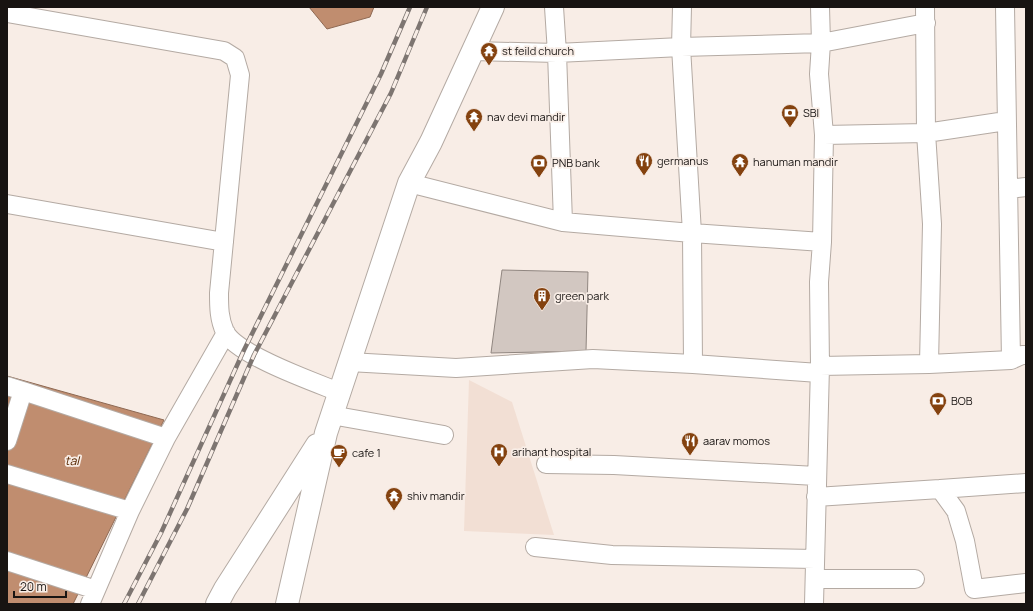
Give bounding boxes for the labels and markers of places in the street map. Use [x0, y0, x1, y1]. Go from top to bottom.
temple icon: st feild church [479, 41, 499, 66]
place label: st feild church [502, 43, 574, 58]
bank icon: SBI [780, 103, 800, 128]
place label: SBI [803, 105, 819, 120]
temple icon: nav devi mandir [464, 107, 484, 132]
place label: nav devi mandir [487, 109, 565, 124]
restaurant icon: germanus [634, 151, 654, 176]
temple icon: hanuman mandir [730, 152, 750, 177]
bank icon: PNB bank [529, 153, 549, 178]
place label: germanus [657, 153, 708, 168]
place label: hanuman mandir [753, 154, 838, 169]
place label: PNB bank [552, 155, 600, 170]
building icon: green park [532, 286, 552, 311]
place label: green park [555, 288, 609, 303]
bank icon: BOB [928, 391, 948, 416]
place label: BOB [951, 393, 973, 408]
restaurant icon: aarav momos [680, 431, 700, 456]
place label: aarav momos [703, 433, 770, 448]
hospital icon: arihant hospital [489, 442, 509, 467]
cafe icon: cafe 1 [329, 443, 349, 468]
place label: arihant hospital [512, 444, 591, 459]
place label: cafe 1 [352, 445, 381, 460]
temple icon: shiv mandir [384, 486, 404, 511]
place label: shiv mandir [407, 488, 465, 503]

